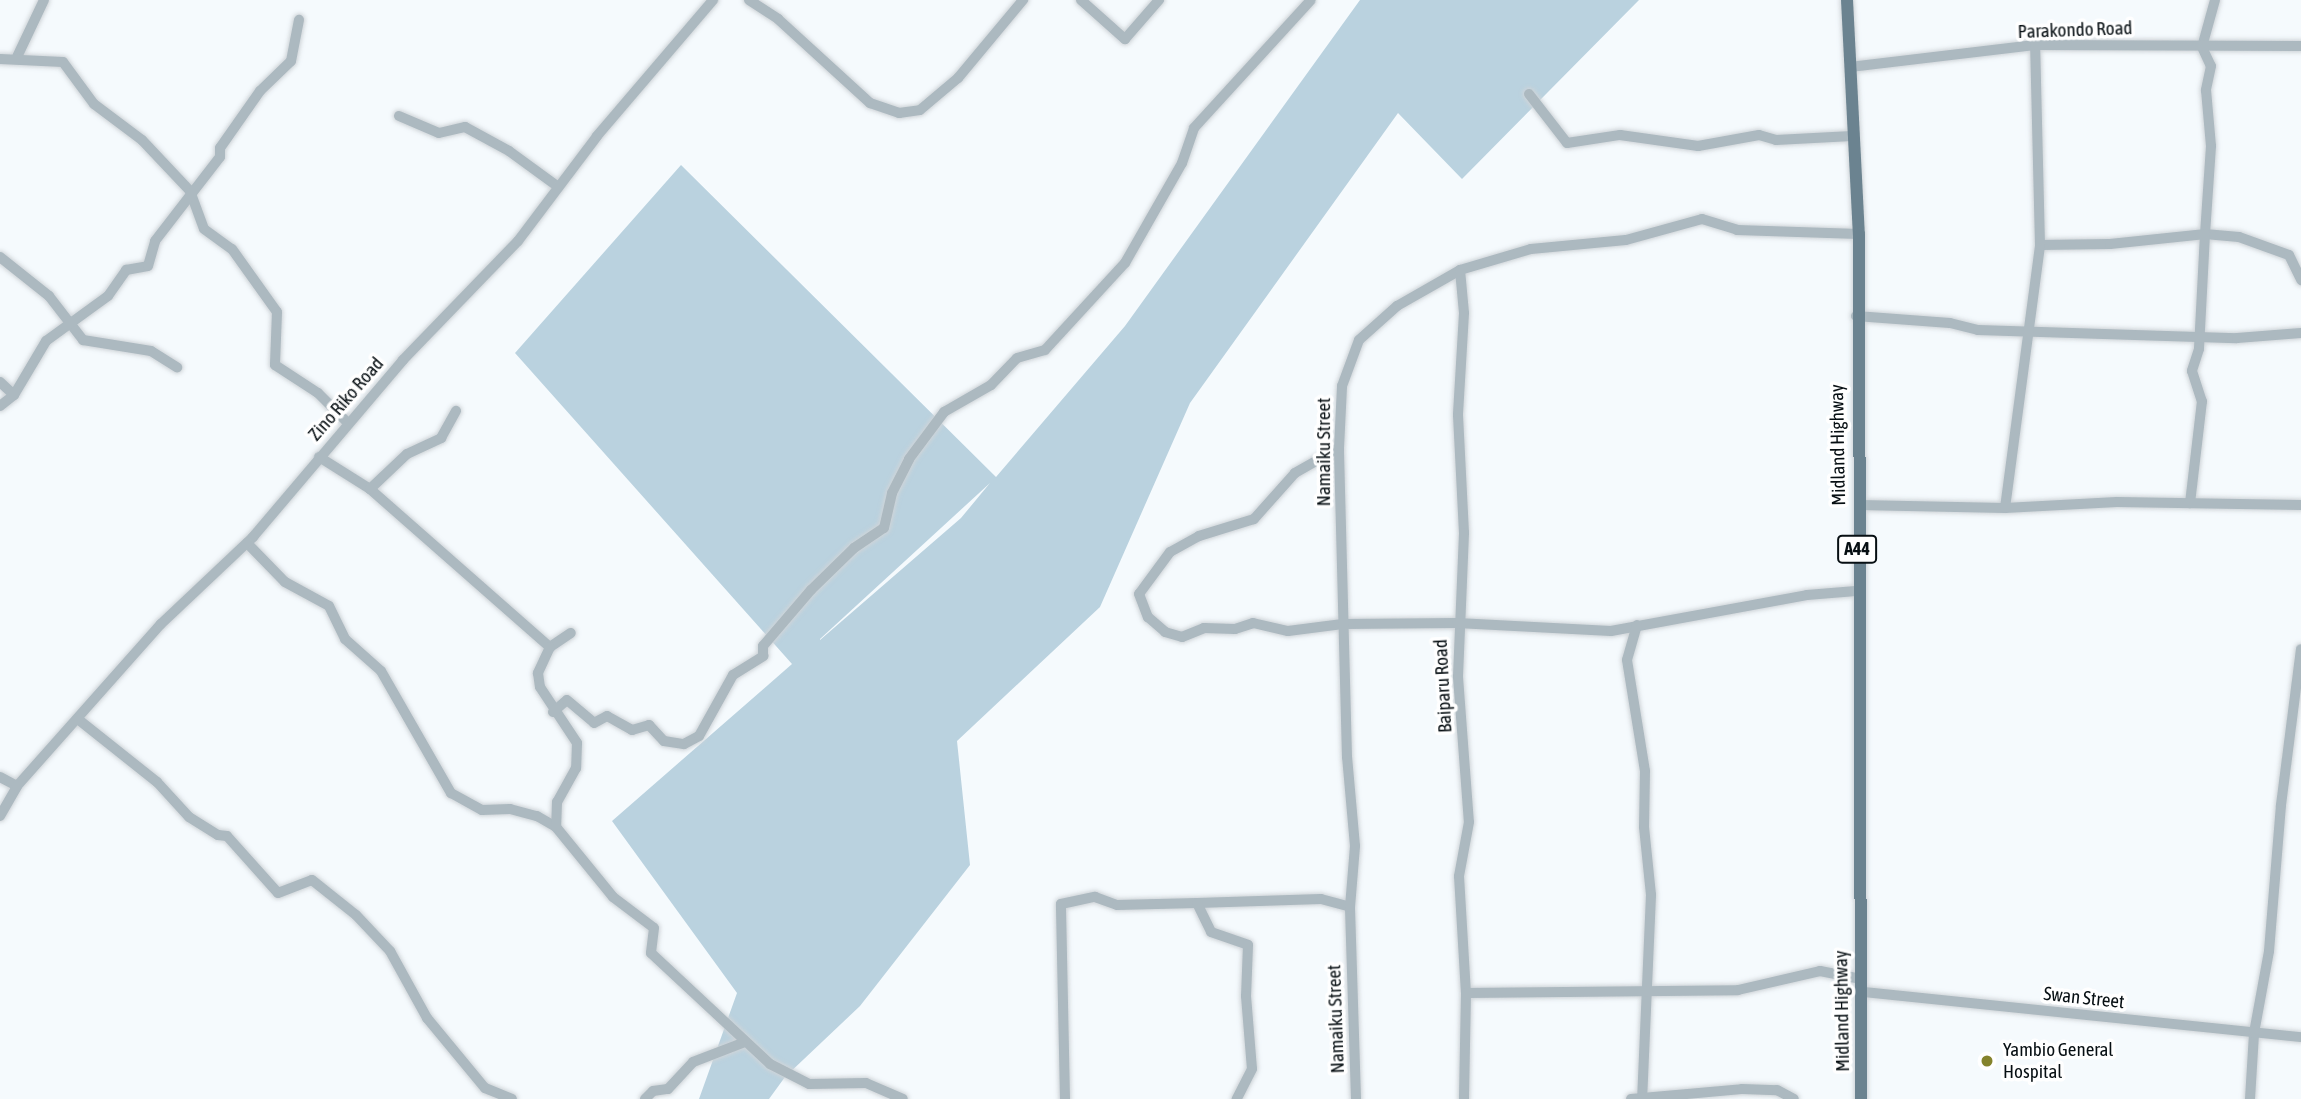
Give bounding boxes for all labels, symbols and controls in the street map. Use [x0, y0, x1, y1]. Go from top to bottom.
street label: Parakondo Road [2017, 17, 2133, 43]
street label: Zino Riko Road [304, 353, 388, 445]
street label: Midland Highway [1826, 384, 1850, 506]
street label: Namaiku Street [1313, 398, 1335, 506]
road number: A44 [1836, 534, 1878, 564]
street label: Baiparu Road [1429, 639, 1457, 733]
street label: Midland Highway [1830, 950, 1854, 1072]
street label: Namaiku Street [1323, 964, 1349, 1074]
street label: Swan Street [2042, 982, 2126, 1014]
place label: Yambio General Hospital [2003, 1039, 2113, 1083]
marker: Yambio General Hospital [1977, 1051, 1997, 1071]

